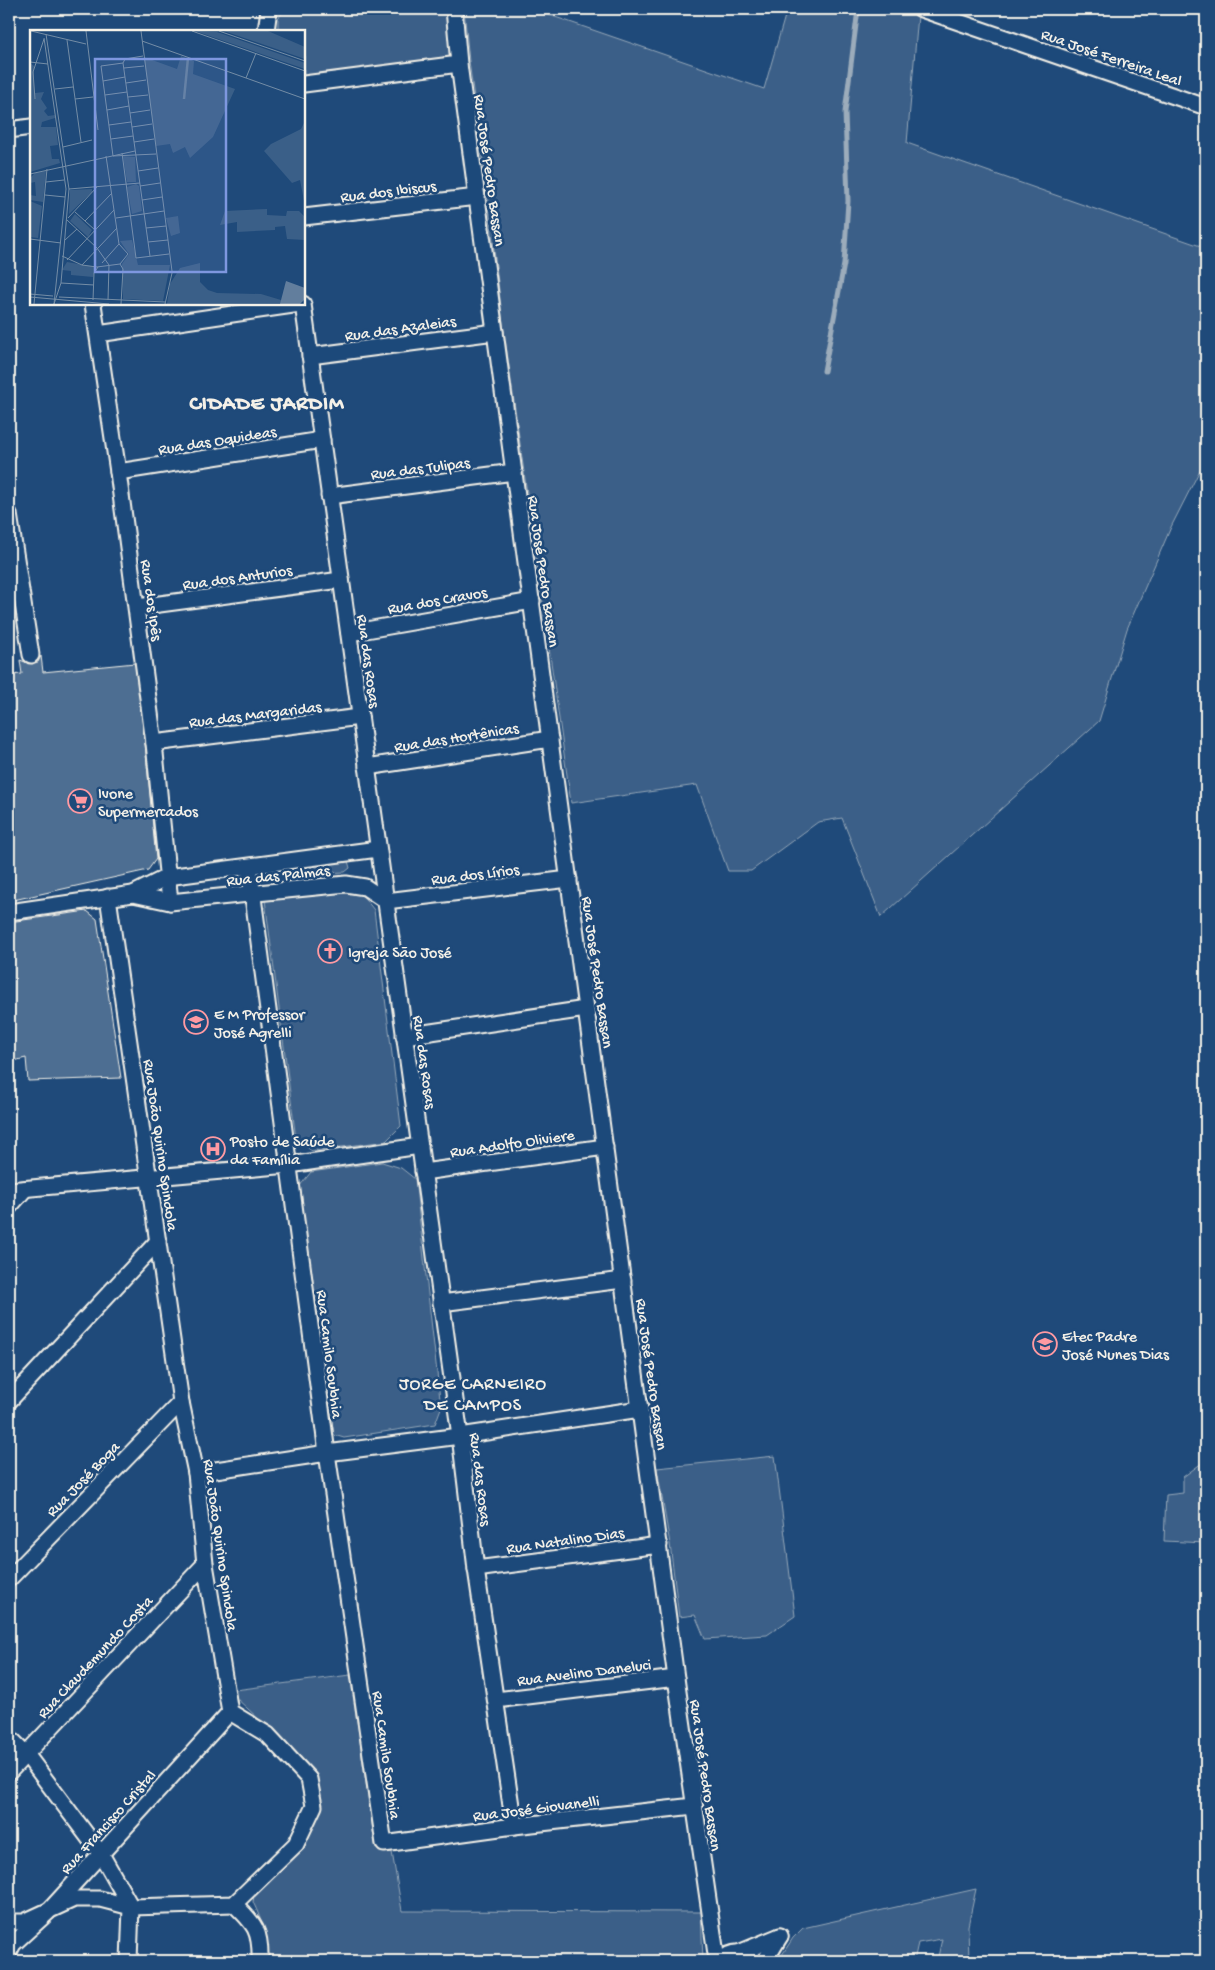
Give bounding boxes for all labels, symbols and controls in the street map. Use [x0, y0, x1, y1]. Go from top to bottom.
street label: Rua José Ferreira Leal [1038, 26, 1184, 92]
inset map [30, 30, 305, 305]
street label: Rua José Pedro Bassan [467, 93, 508, 248]
street label: Rua dos Ibiscus [339, 178, 439, 209]
street label: Rua das Azaleias [344, 313, 458, 348]
district label: CIDADE JARDIM [188, 393, 345, 418]
street label: Rua das Oquideas [157, 424, 279, 461]
street label: Rua das Tulipas [370, 455, 472, 486]
street label: Rua José Pedro Bassan [521, 494, 562, 649]
street label: Rua dos Ipês [134, 559, 165, 643]
street label: Rua dos Anturios [182, 562, 295, 597]
street label: Rua dos Cravos [387, 584, 490, 621]
street label: Rua das Rosas [351, 614, 383, 710]
street label: Rua das Margaridas [188, 699, 324, 734]
street label: Rua das Hortênicas [393, 720, 521, 759]
place label: Ivone Supermercados [98, 786, 199, 823]
supermarket icon: Ivone Supermercados [67, 788, 93, 814]
street label: Rua das Palmas [226, 862, 332, 892]
street label: Rua dos Lírios [430, 862, 522, 891]
street label: Rua José Pedro Bassan [575, 895, 616, 1050]
church icon: Igreja São José [317, 938, 343, 964]
place label: Igreja São José [348, 945, 452, 964]
place label: E M Professor José Agrelli [214, 1007, 306, 1044]
school or university icon: E M Professor José Agrelli [183, 1009, 209, 1035]
street label: Rua das Rosas [407, 1015, 439, 1111]
street label: Rua João Quirino Spindola [137, 1058, 180, 1234]
street label: Rua Adolfo Oliviere [449, 1127, 577, 1164]
place label: Posto de Saúde da Família [229, 1134, 335, 1171]
hospital icon: Posto de Saúde da Família [200, 1136, 226, 1162]
street label: Rua Camilo Soubhia [310, 1289, 345, 1421]
street label: Rua José Pedro Bassan [629, 1297, 670, 1452]
place label: Etec Padre José Nunes Dias [1062, 1329, 1170, 1366]
school or university icon: Etec Padre José Nunes Dias [1032, 1331, 1058, 1357]
district label: JORGE CARNEIRO DE CAMPOS [399, 1375, 547, 1417]
street label: Rua das Rosas [463, 1432, 494, 1528]
street label: Rua José Boga [44, 1438, 126, 1522]
street label: Rua João Quirino Spindola [197, 1458, 240, 1634]
street label: Rua Natalino Dias [505, 1525, 627, 1560]
street label: Rua Claudemundo Costa [35, 1592, 159, 1724]
street label: Rua Avelino Daneluci [516, 1657, 653, 1692]
street label: Rua Camilo Soubhia [366, 1690, 403, 1822]
street label: Rua José Pedro Bassan [683, 1698, 724, 1853]
street label: Rua Francisco Cristal [58, 1767, 161, 1879]
street label: Rua José Giovanelli [472, 1793, 601, 1828]

